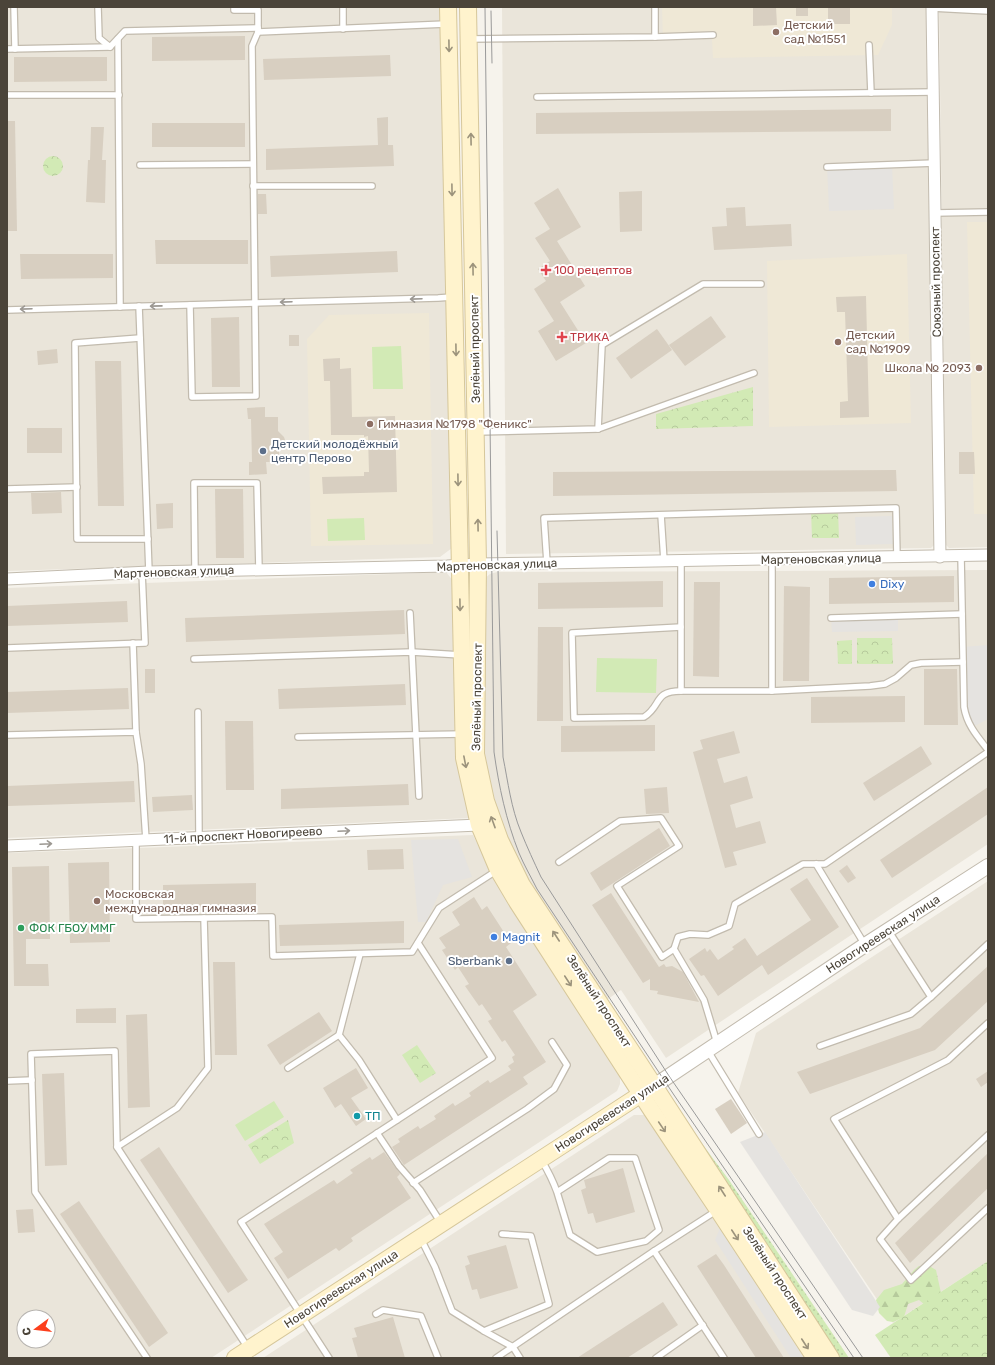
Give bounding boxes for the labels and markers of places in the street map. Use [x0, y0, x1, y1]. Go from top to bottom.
place label: Детский сад №1551 [784, 18, 846, 46]
marker: Детский сад №1551 [771, 27, 781, 37]
place label: 100 рецептов [554, 263, 632, 277]
marker: 100 рецептов [541, 265, 551, 275]
place label: Детский сад №1909 [846, 328, 910, 356]
place label: ТРИКА [570, 330, 609, 344]
marker: ТРИКА [557, 332, 567, 342]
marker: Детский сад №1909 [833, 337, 843, 347]
place label: Школа № 2093 [884, 361, 971, 375]
marker: Школа № 2093 [974, 363, 984, 373]
place label: Гимназия №1798 "Феникс" [378, 417, 532, 431]
marker: Гимназия №1798 "Феникс" [365, 419, 375, 429]
place label: Детский молодёжный центр Перово [271, 437, 398, 465]
marker: Детский молодёжный центр Перово [258, 446, 268, 456]
place label: Dixy [880, 577, 905, 591]
marker: Dixy [867, 579, 877, 589]
place label: Московская международная гимназия [105, 887, 256, 915]
marker: Московская международная гимназия [92, 896, 102, 906]
place label: ФОК ГБОУ ММГ [29, 921, 116, 935]
marker: ФОК ГБОУ ММГ [16, 923, 26, 933]
place label: Magnit [502, 930, 540, 944]
marker: Magnit [489, 932, 499, 942]
place label: Sberbank [448, 954, 502, 968]
marker: Sberbank [504, 956, 514, 966]
place label: ТП [365, 1109, 381, 1123]
marker: ТП [352, 1111, 362, 1121]

